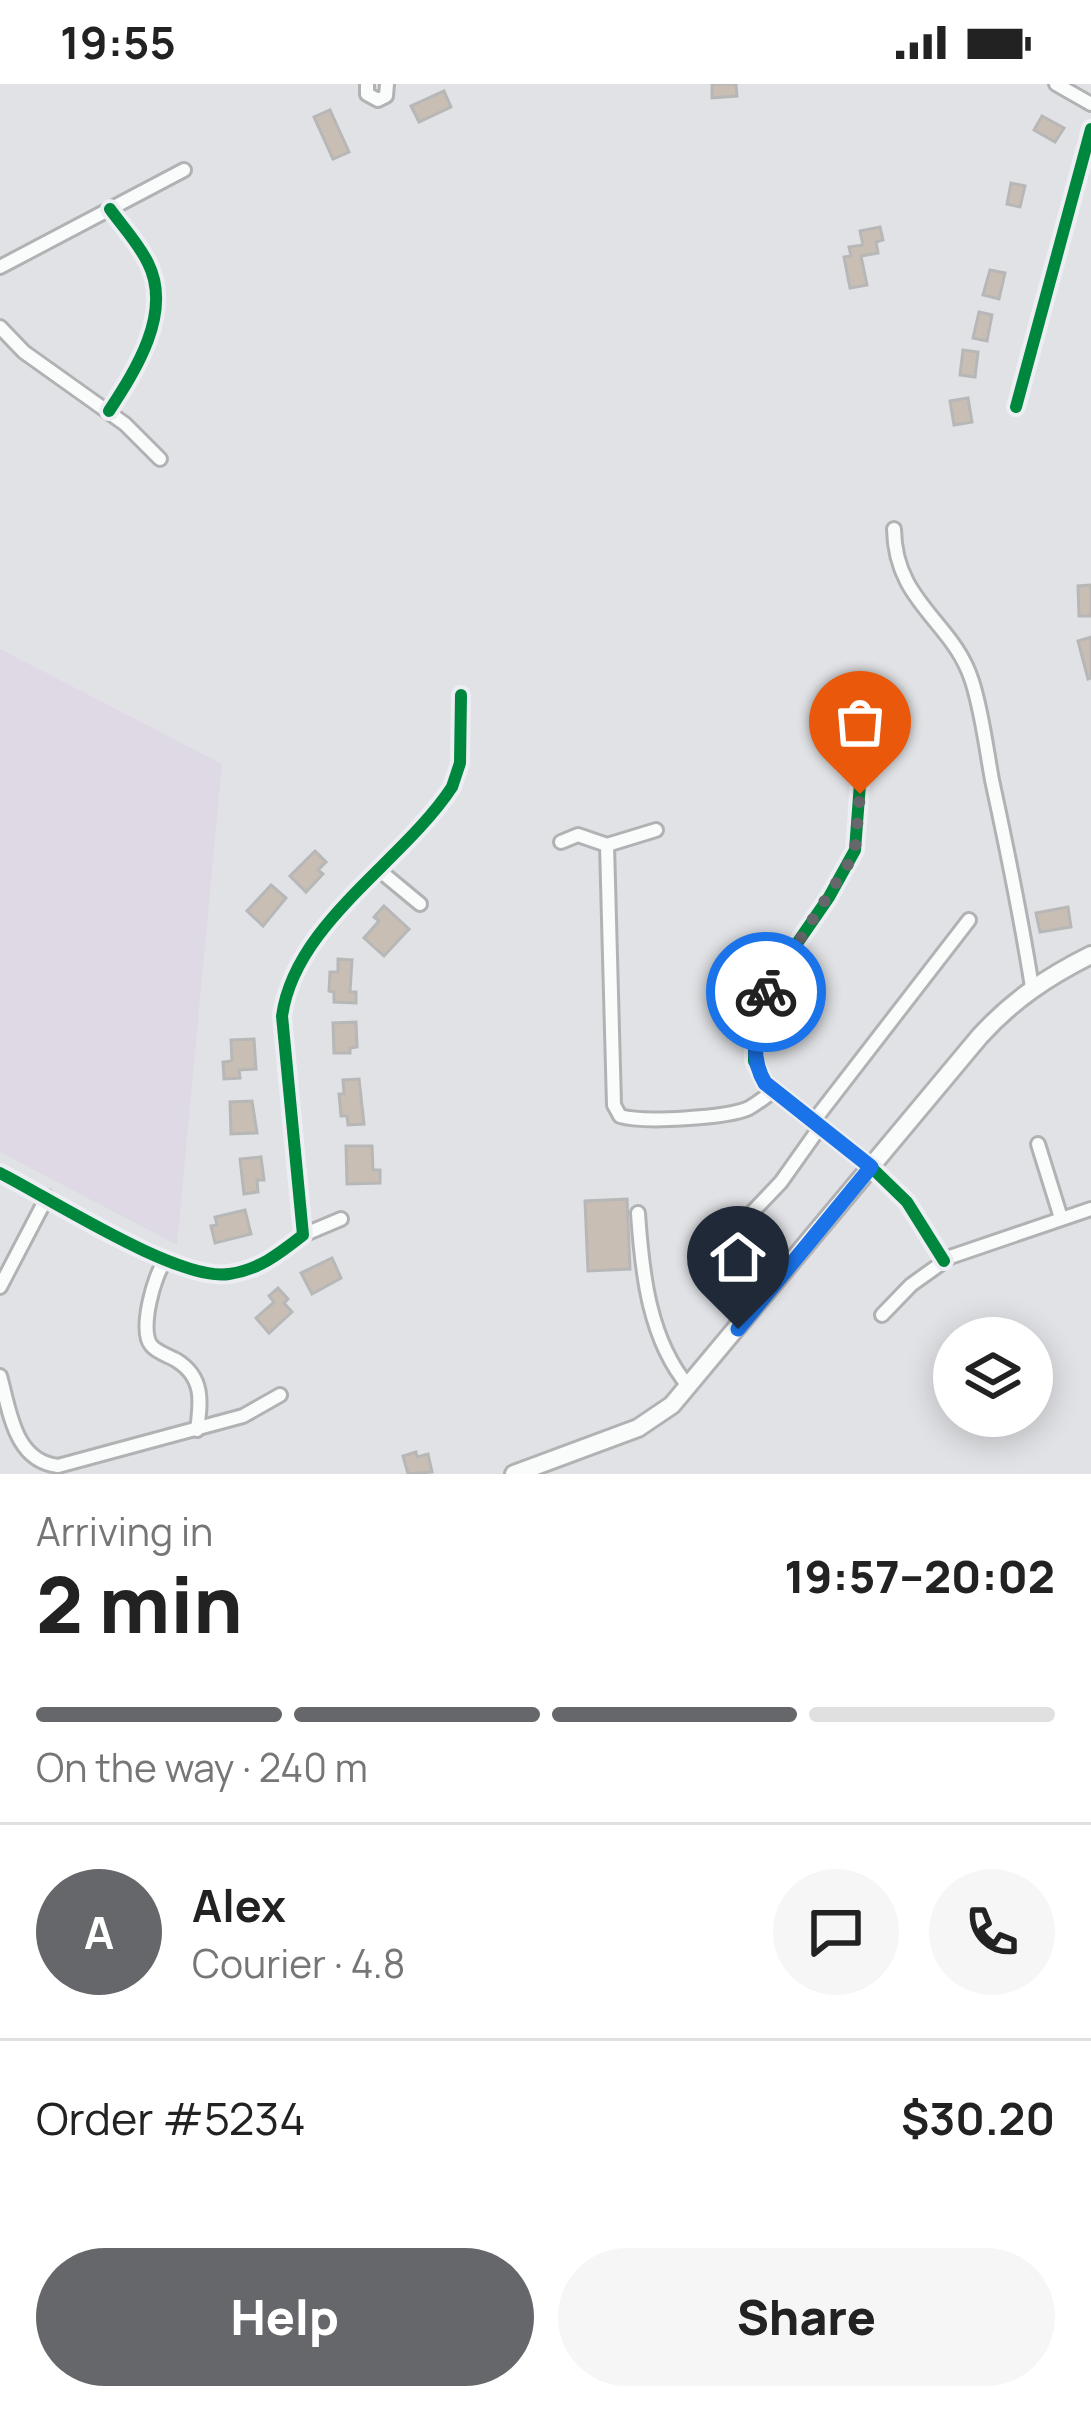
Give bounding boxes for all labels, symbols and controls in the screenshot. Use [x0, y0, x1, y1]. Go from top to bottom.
text: 19:55 [60, 11, 176, 73]
pin [809, 671, 911, 794]
icon: bag [827, 689, 893, 755]
courier [706, 932, 826, 1052]
icon: bike [733, 959, 799, 1025]
pin [687, 1206, 789, 1329]
icon: home [705, 1224, 771, 1290]
map controls [933, 1317, 1053, 1437]
button: layers [933, 1317, 1053, 1437]
text: Arriving in [36, 1504, 213, 1558]
text: 19:57–20:02 [784, 1545, 1055, 1607]
text: 2 min [36, 1550, 243, 1656]
text: On the way · 240 m [36, 1740, 368, 1794]
button: chat [773, 1869, 899, 1995]
button: phone [929, 1869, 1055, 1995]
text: Alex [192, 1874, 286, 1936]
text: A [84, 1901, 114, 1963]
text: Courier · 4.8 [192, 1936, 405, 1990]
text: Order #5234 [36, 2087, 306, 2149]
text: $30.20 [901, 2087, 1055, 2149]
button: Help [36, 2248, 534, 2386]
button: Share [558, 2248, 1055, 2386]

